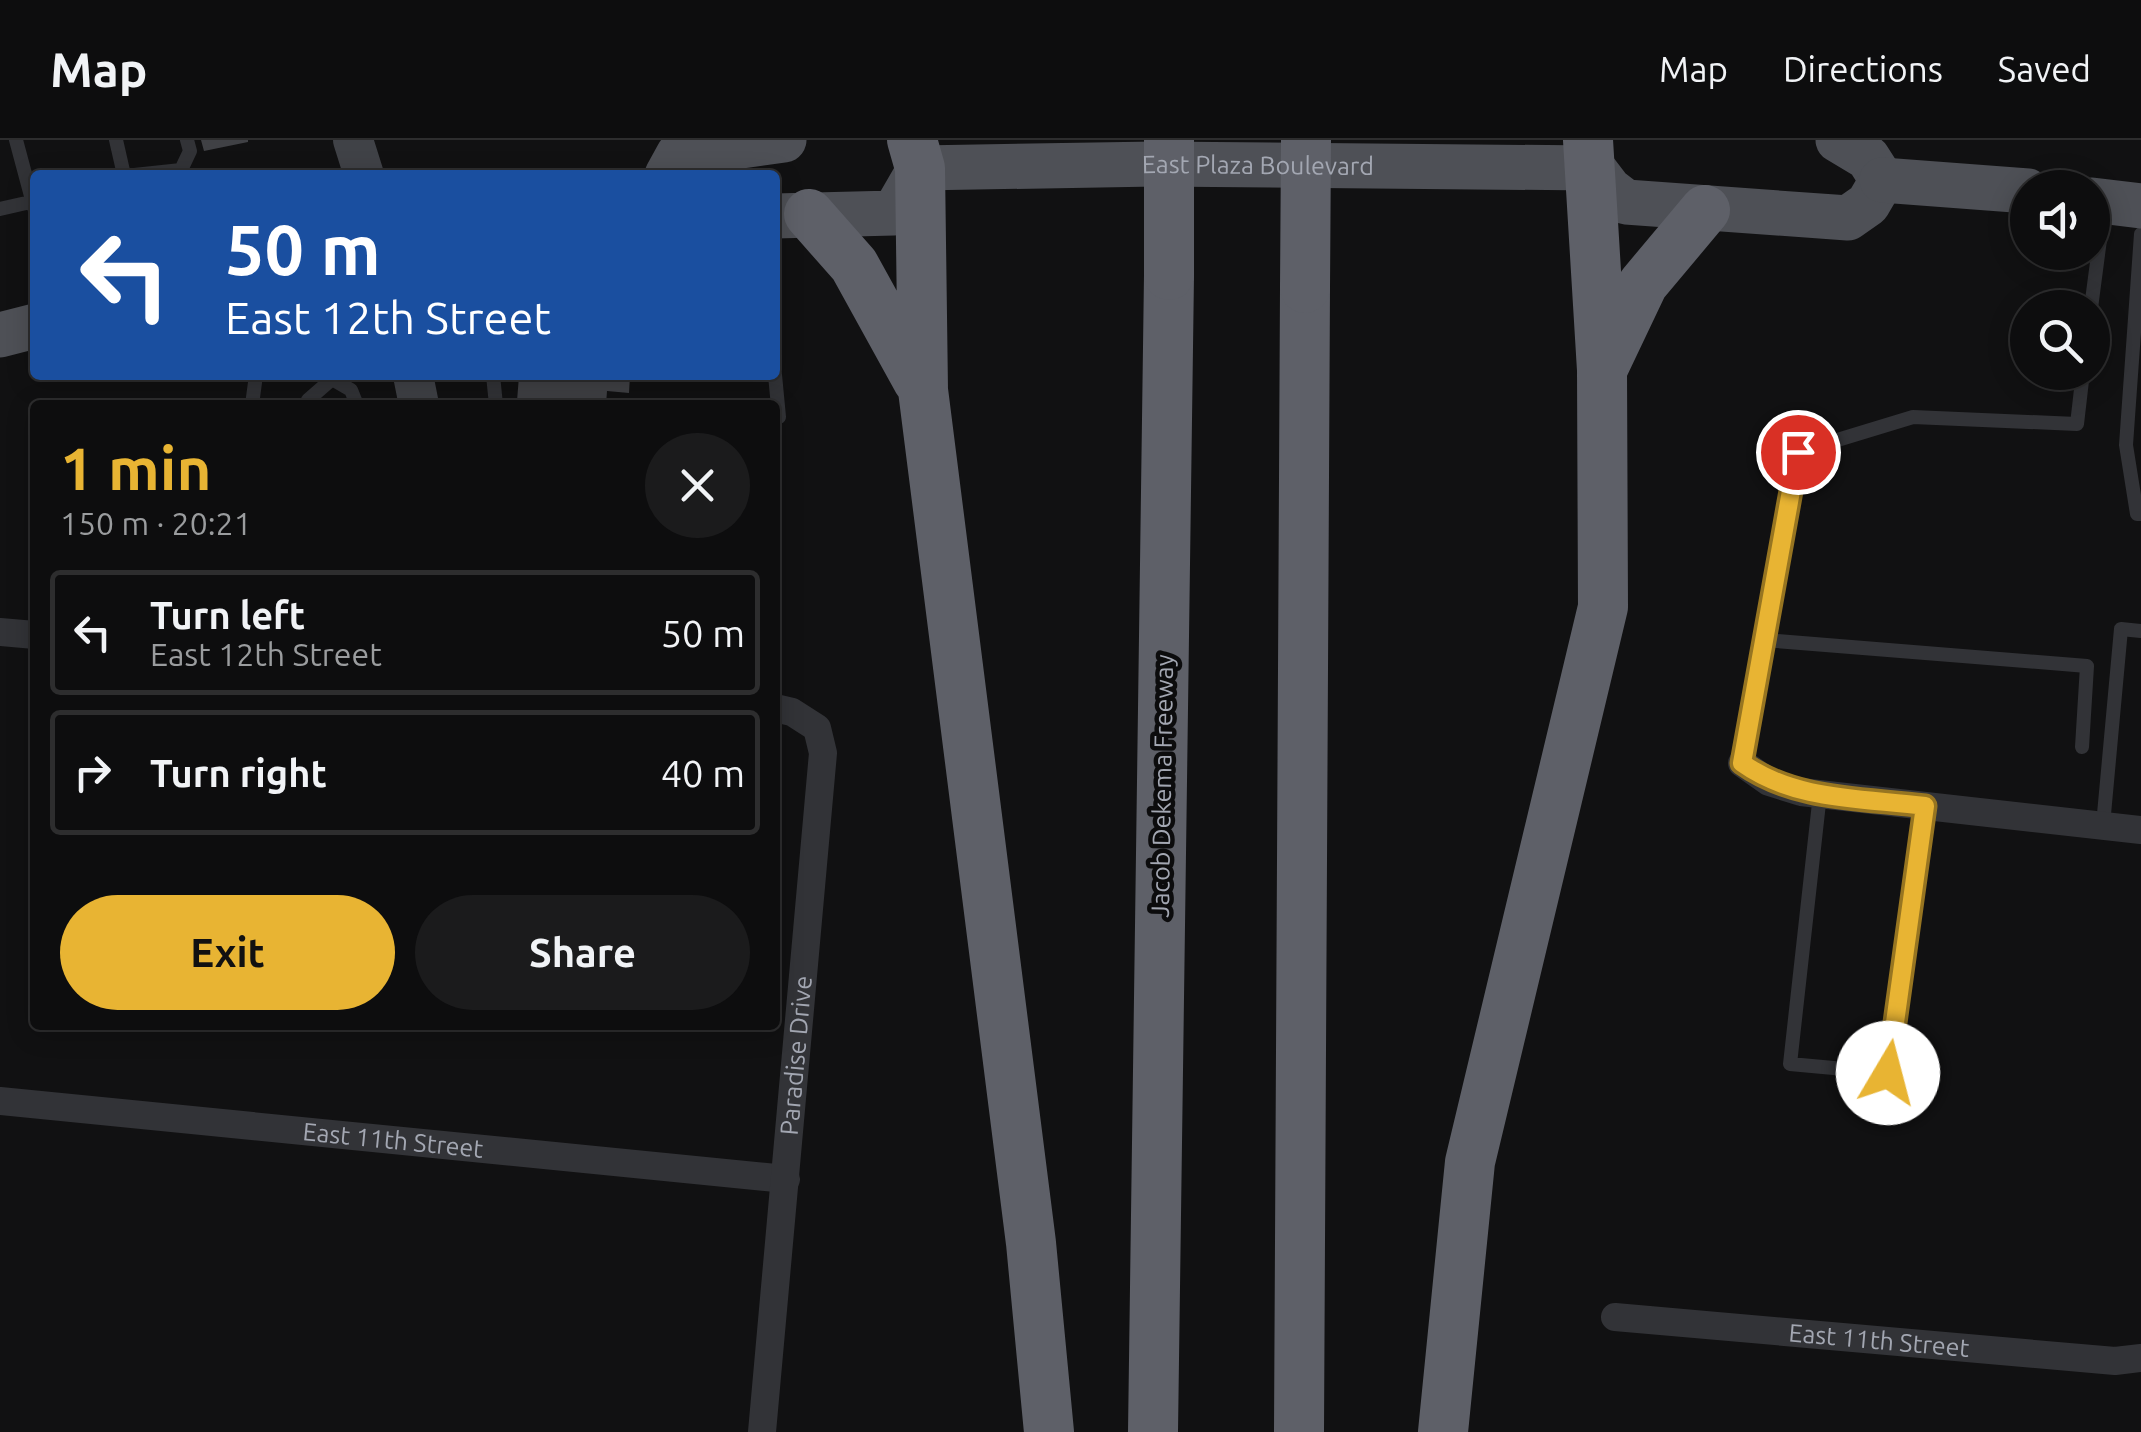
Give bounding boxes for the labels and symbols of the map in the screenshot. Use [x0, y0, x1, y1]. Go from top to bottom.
street label: East Plaza Boulevard [1142, 150, 1374, 180]
pin [1756, 410, 1841, 495]
street label: Jacob Dekema Freeway [1146, 654, 1178, 918]
street label: Paradise Drive [775, 974, 817, 1137]
position arrow [1836, 1021, 1940, 1125]
street label: East 11th Street [302, 1117, 485, 1163]
street label: East 11th Street [1787, 1318, 1971, 1362]

